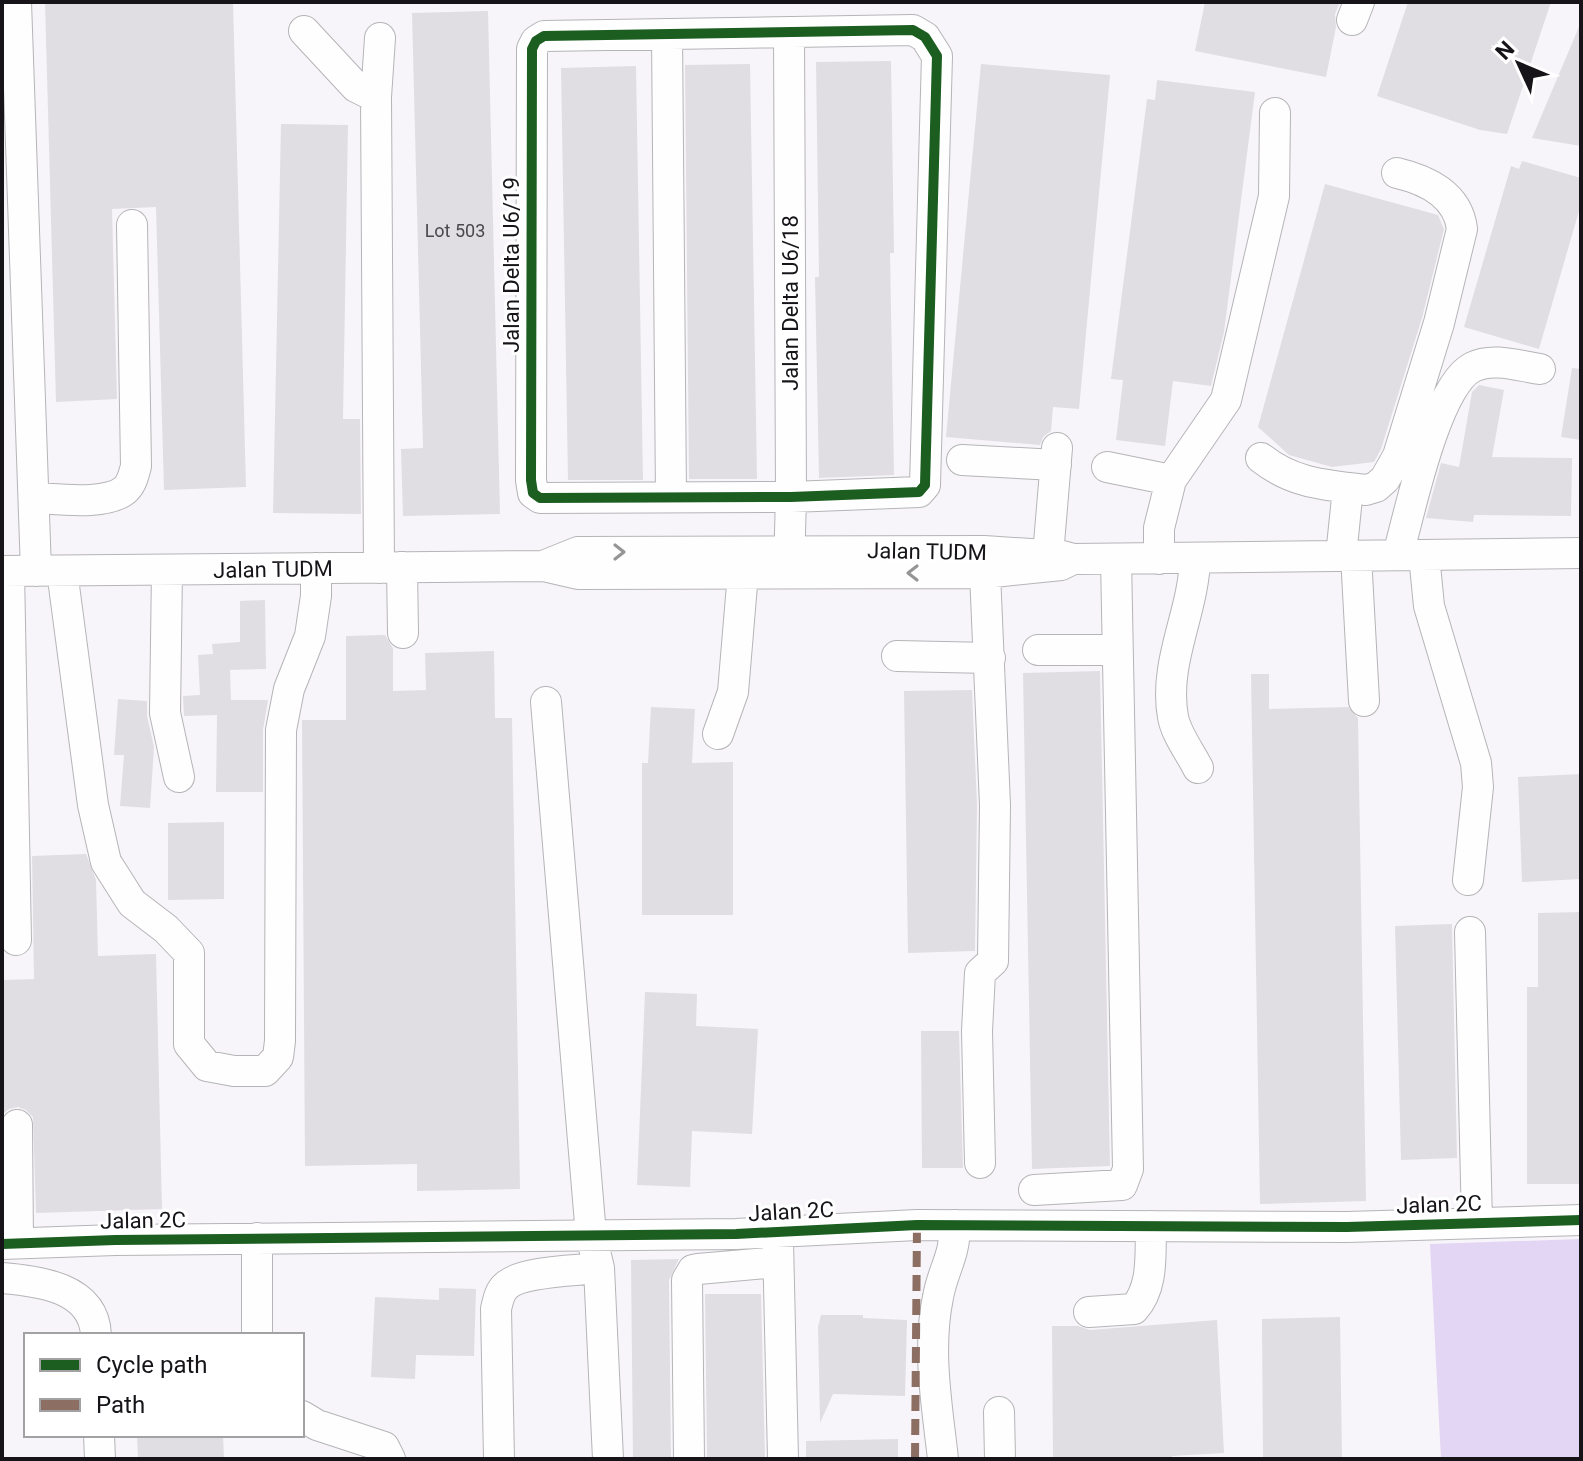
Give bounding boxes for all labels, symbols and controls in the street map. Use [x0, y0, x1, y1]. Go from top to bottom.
north arrow [1479, 24, 1559, 104]
text: N [1491, 36, 1519, 65]
street label: Jalan Delta U6/19 [499, 177, 524, 353]
street label: Jalan Delta U6/18 [778, 215, 803, 391]
house number: Lot 503 [425, 220, 485, 241]
street label: Jalan TUDM [867, 538, 987, 565]
one-way arrow [613, 543, 626, 561]
street label: Jalan TUDM [213, 556, 333, 583]
one-way arrow [906, 564, 919, 582]
street label: Jalan 2C [1396, 1191, 1482, 1218]
street label: Jalan 2C [748, 1197, 834, 1226]
street label: Jalan 2C [100, 1207, 186, 1234]
legend [24, 1333, 304, 1437]
text: Cycle path [96, 1351, 208, 1379]
text: Path [96, 1391, 145, 1419]

